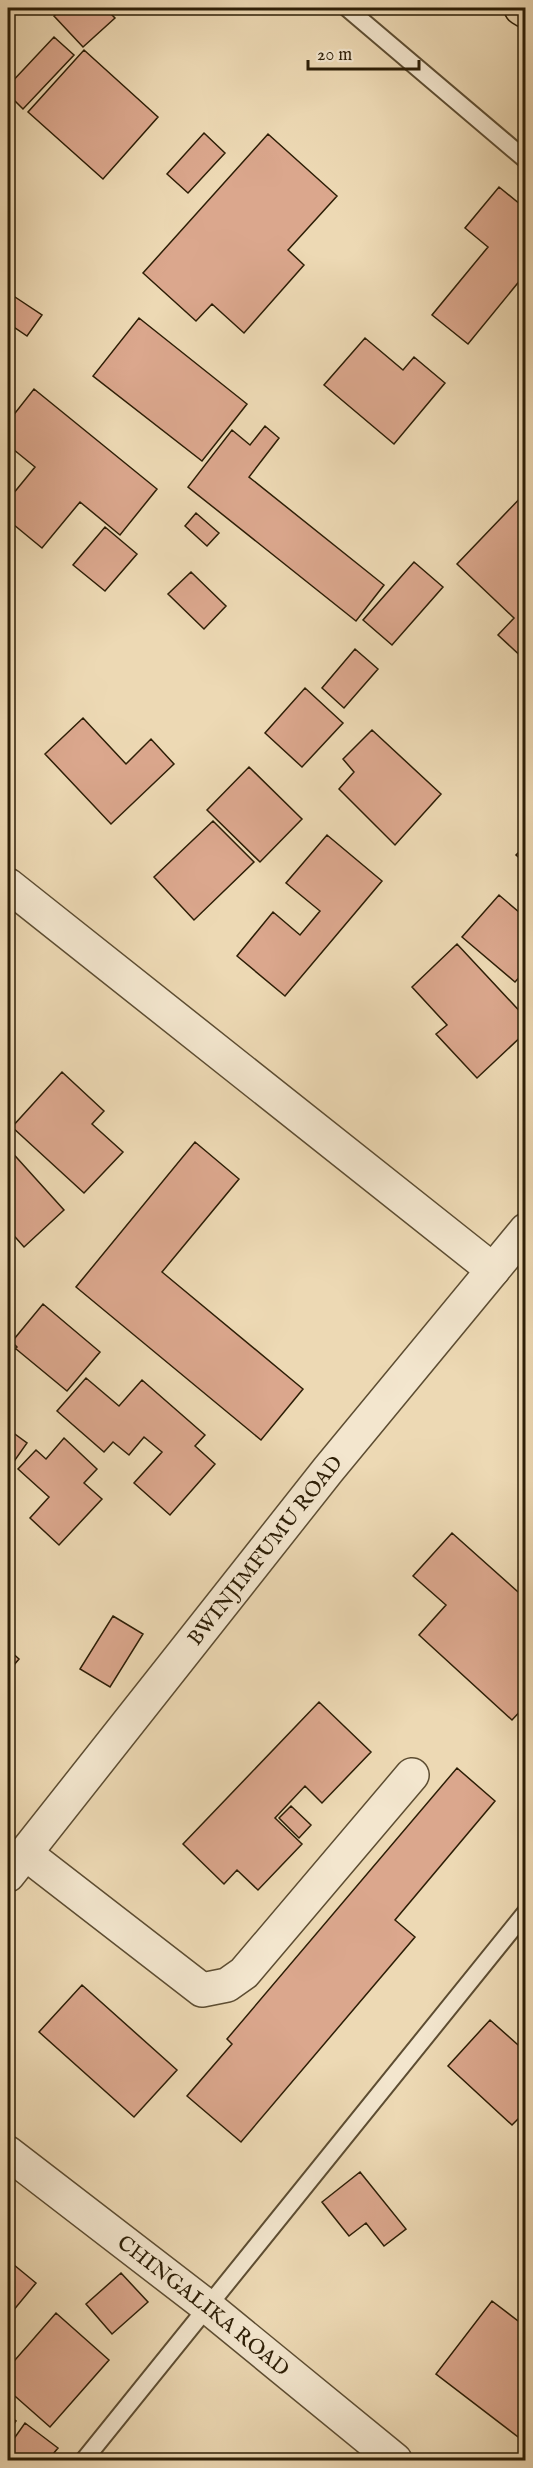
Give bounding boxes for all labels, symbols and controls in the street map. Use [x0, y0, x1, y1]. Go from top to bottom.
scale bar [308, 33, 419, 71]
text: 20 m [317, 44, 352, 67]
street label: BWINJIMFUMU ROAD [182, 1451, 349, 1652]
street label: CHINGALIKA ROAD [111, 2230, 294, 2383]

